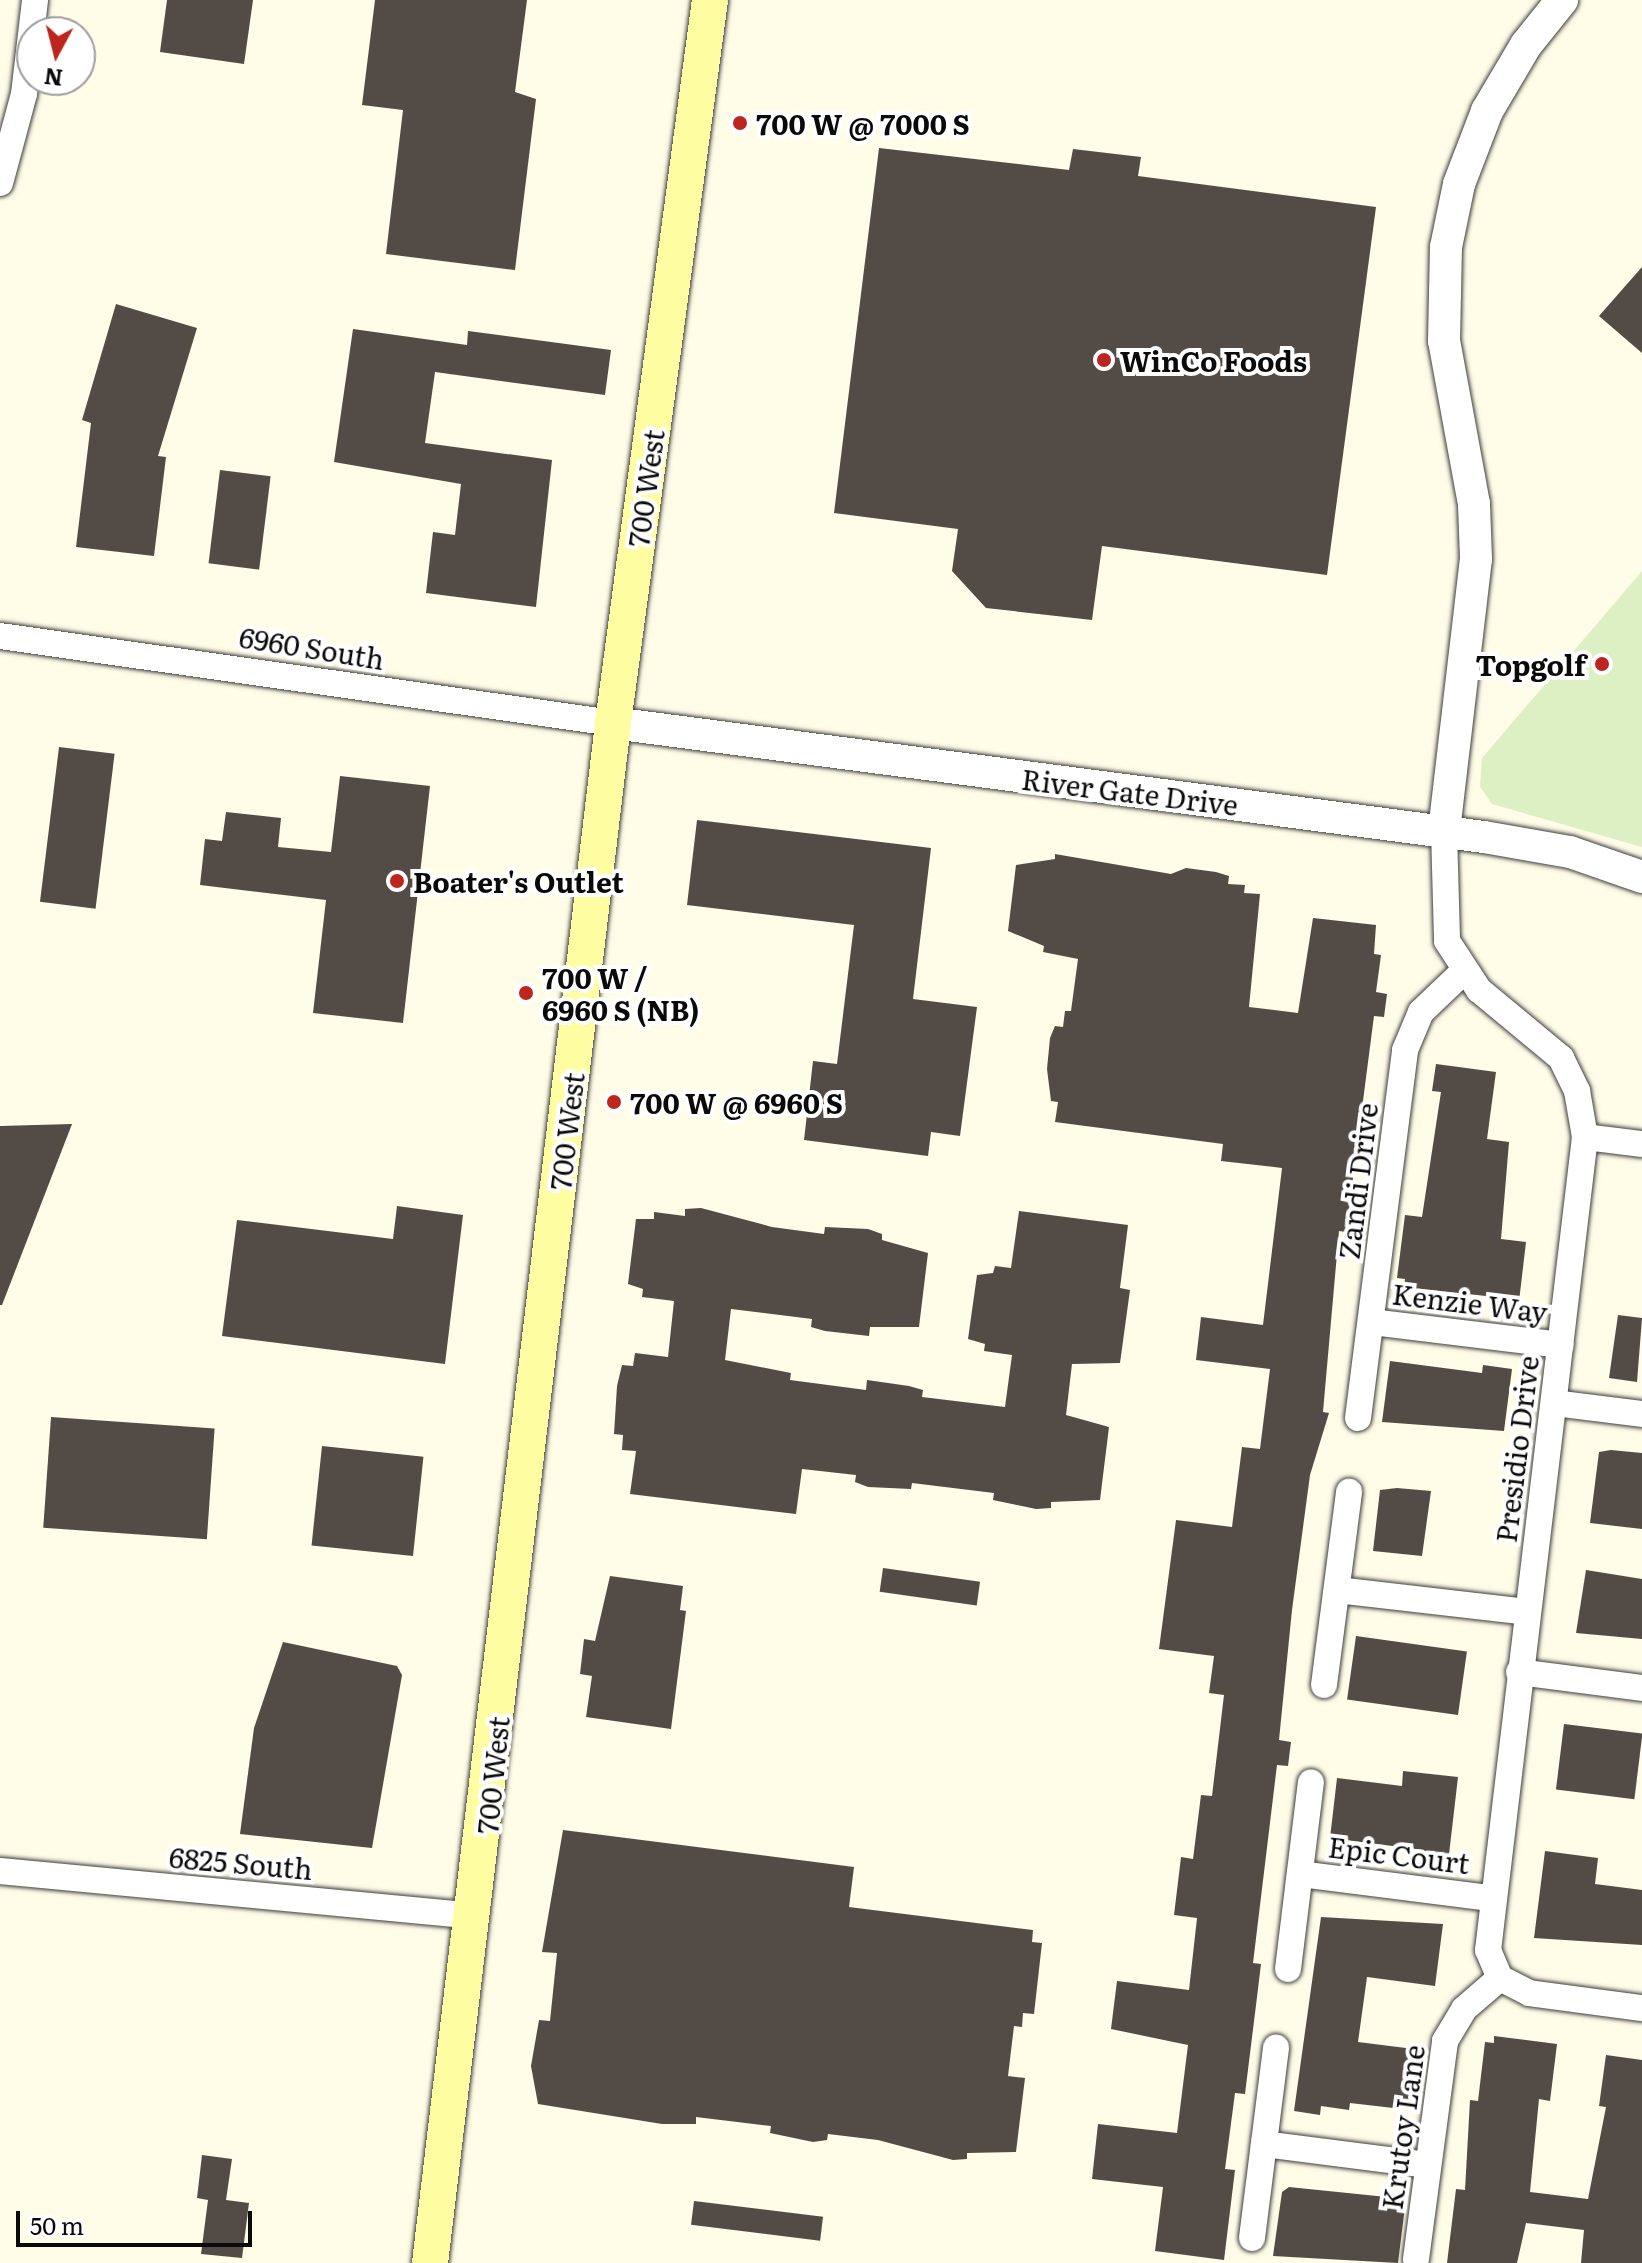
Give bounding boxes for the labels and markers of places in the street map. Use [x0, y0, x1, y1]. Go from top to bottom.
place label: 700 W @ 7000 S [756, 106, 970, 140]
marker: 700 W @ 7000 S [731, 114, 749, 132]
place label: WinCo Foods [1120, 343, 1307, 377]
marker: WinCo Foods [1095, 351, 1113, 369]
place label: Topgolf [1476, 647, 1586, 681]
marker: Topgolf [1593, 655, 1611, 673]
place label: Boater's Outlet [413, 864, 624, 898]
marker: Boater's Outlet [388, 872, 406, 890]
place label: 700 W / 6960 S (NB) [542, 960, 699, 1026]
marker: 700 W / 6960 S (NB) [517, 984, 535, 1002]
place label: 700 W @ 6960 S [630, 1085, 843, 1119]
marker: 700 W @ 6960 S [605, 1093, 623, 1111]

